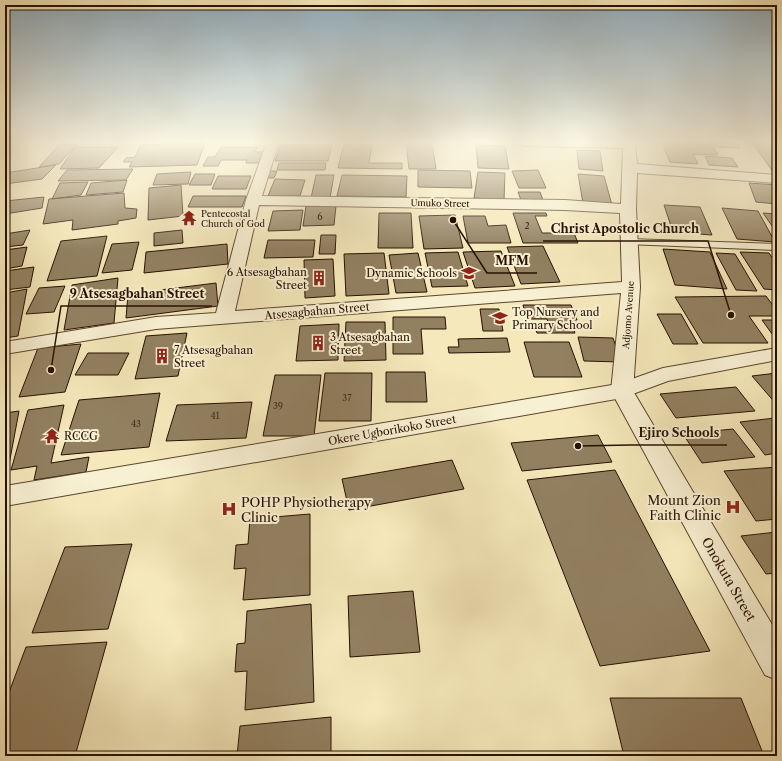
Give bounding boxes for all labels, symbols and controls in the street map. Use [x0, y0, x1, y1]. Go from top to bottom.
street label: Umuko Street [410, 197, 470, 209]
place label: Pentecostal Church of God [201, 208, 265, 229]
temple icon: Pentecostal Church of God [180, 209, 198, 227]
house number: 6 [317, 211, 323, 222]
callout: Christ Apostolic Church [543, 217, 708, 241]
house number: 2 [524, 220, 530, 231]
text: Christ Apostolic Church [551, 221, 700, 236]
callout: MFM [487, 249, 537, 273]
text: MFM [495, 253, 529, 268]
school or university icon: Dynamic Schools [460, 264, 478, 282]
place label: 6 Atsesagbahan Street [227, 265, 307, 292]
place label: Dynamic Schools [366, 266, 457, 280]
building icon: 6 Atsesagbahan Street [310, 269, 328, 287]
street label: Adjomo Avenue [620, 281, 636, 350]
callout: 9 Atsesagbahan Street [61, 282, 212, 306]
text: 9 Atsesagbahan Street [70, 286, 204, 301]
street label: Atsesagbahan Street [263, 299, 370, 323]
place label: Top Nursery and Primary School [512, 305, 600, 332]
school or university icon: Top Nursery and Primary School [491, 309, 509, 327]
place label: 3 Atsesagbahan Street [330, 330, 410, 357]
building icon: 3 Atsesagbahan Street [309, 334, 327, 352]
place label: 7 Atsesagbahan Street [174, 343, 253, 370]
building icon: 7 Atsesagbahan Street [153, 347, 171, 365]
house number: 37 [342, 392, 352, 403]
house number: 39 [273, 400, 283, 411]
house number: 41 [211, 410, 220, 421]
street label: Okere Ugborikoko Street [327, 412, 457, 448]
house number: 43 [131, 418, 141, 429]
callout: Ejiro Schools [630, 421, 727, 445]
text: Ejiro Schools [639, 425, 720, 440]
temple icon: RCCG [43, 427, 61, 445]
place label: RCCG [64, 429, 98, 443]
place label: Mount Zion Faith Clinic [647, 492, 721, 523]
place label: POHP Physiotherapy Clinic [241, 494, 372, 525]
hospital icon: Mount Zion Faith Clinic [724, 498, 742, 516]
hospital icon: POHP Physiotherapy Clinic [220, 500, 238, 518]
street label: Onokuta Street [699, 534, 760, 624]

